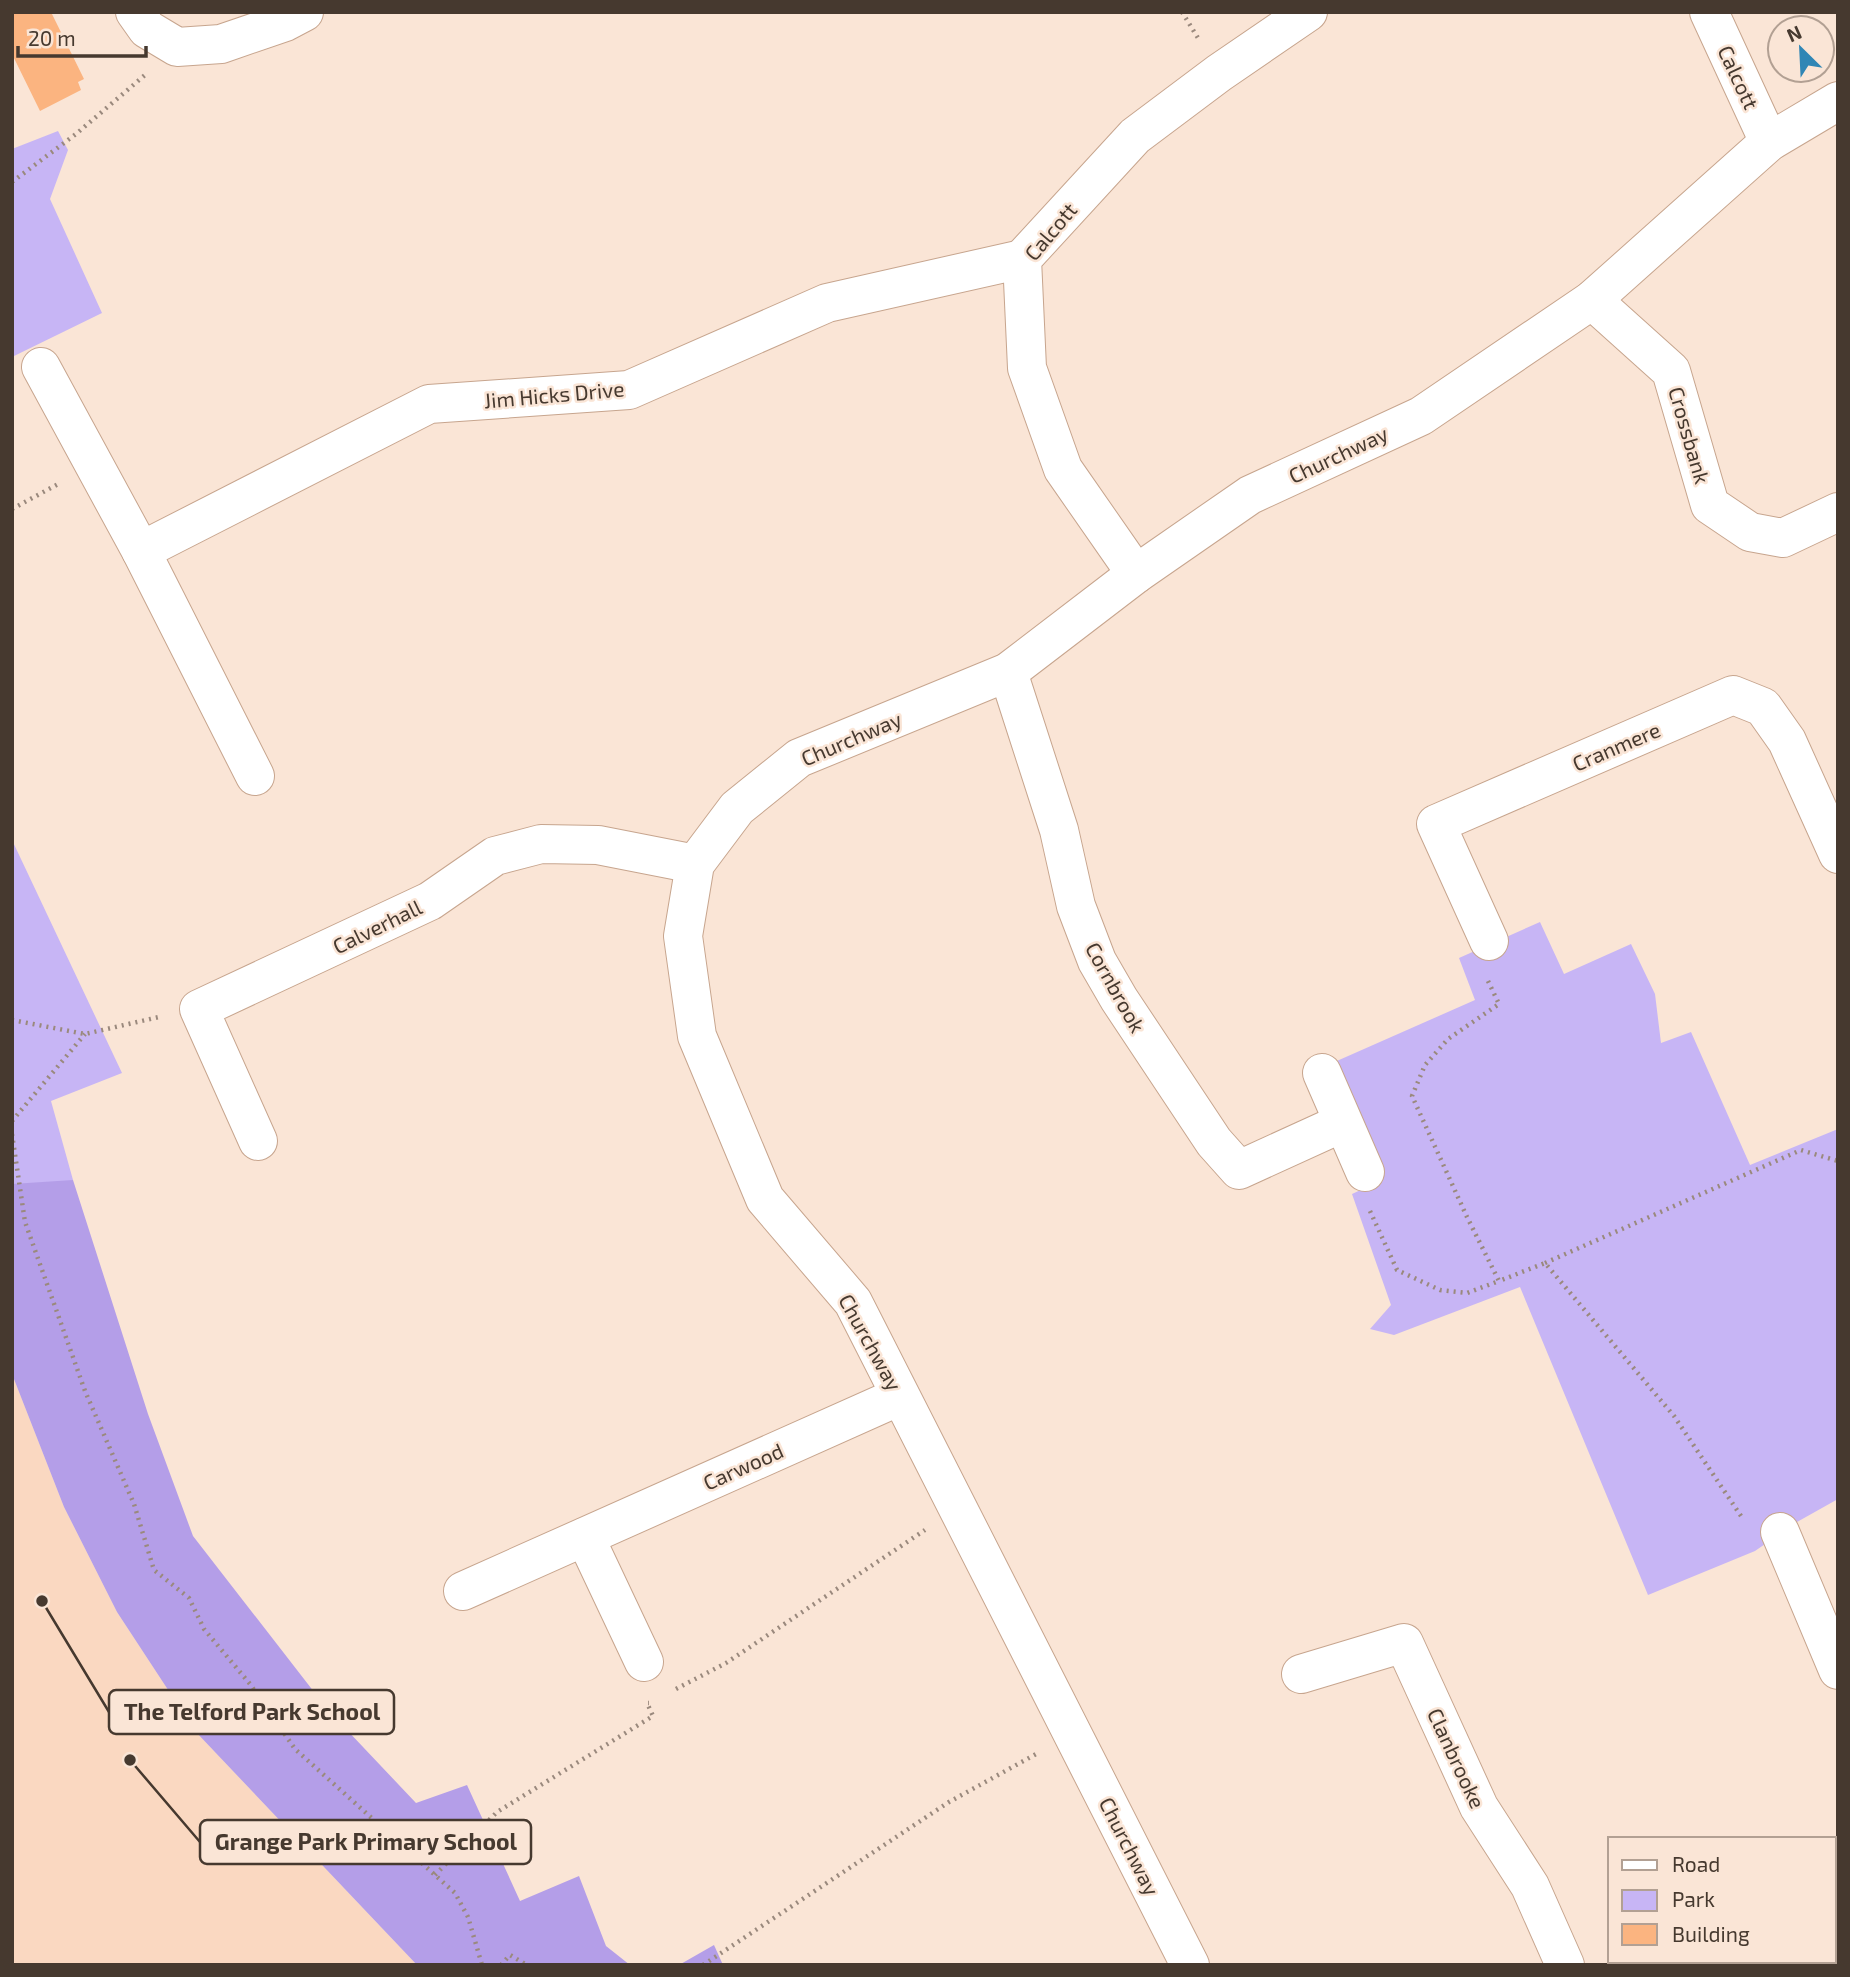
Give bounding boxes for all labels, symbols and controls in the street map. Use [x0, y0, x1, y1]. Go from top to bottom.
scale bar [18, 14, 145, 58]
north arrow [1766, 14, 1836, 84]
text: N [1783, 20, 1805, 46]
text: 20 m [28, 25, 76, 50]
street label: Calcott [1713, 41, 1765, 113]
street label: Calcott [1019, 197, 1081, 265]
street label: Jim Hicks Drive [483, 375, 625, 413]
street label: Crossbank [1664, 384, 1716, 487]
street label: Churchway [1284, 420, 1392, 488]
street label: Churchway [797, 706, 905, 770]
street label: Cranmere [1568, 716, 1664, 776]
street label: Calverhall [328, 893, 426, 958]
street label: Cornbrook [1081, 938, 1151, 1037]
street label: Churchway [834, 1289, 908, 1395]
street label: Carwood [699, 1437, 787, 1495]
callout: The Telford Park School [109, 1690, 394, 1734]
text: The Telford Park School [124, 1697, 381, 1725]
street label: Clanbrooke [1423, 1704, 1491, 1812]
street label: Churchway [1095, 1793, 1165, 1899]
callout: Grange Park Primary School [200, 1820, 531, 1864]
text: Grange Park Primary School [215, 1827, 518, 1855]
legend [1608, 1837, 1836, 1963]
text: Road [1672, 1851, 1720, 1876]
text: Park [1672, 1886, 1715, 1911]
text: Building [1672, 1921, 1750, 1946]

